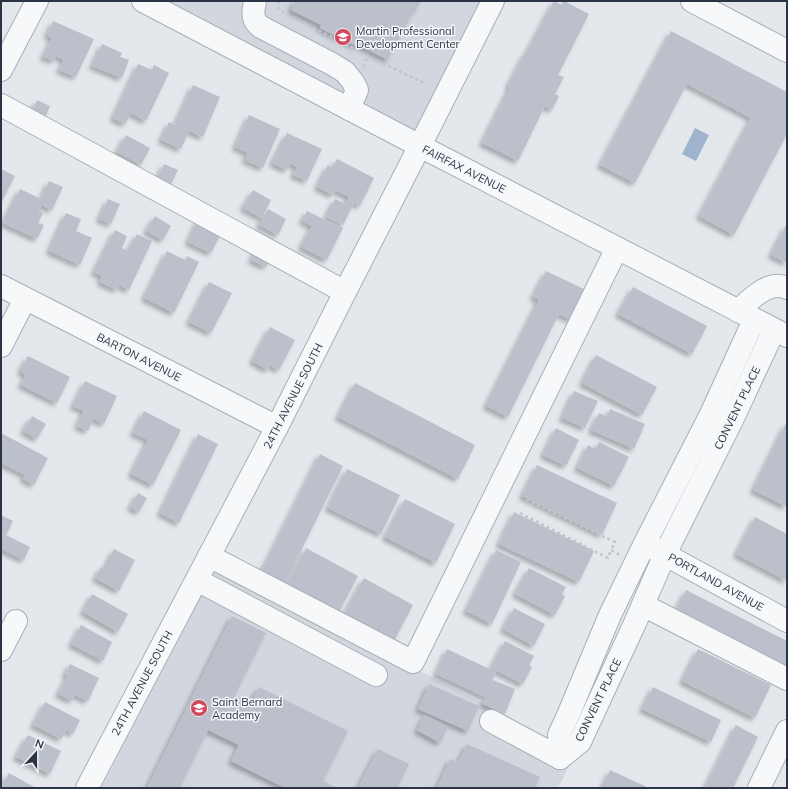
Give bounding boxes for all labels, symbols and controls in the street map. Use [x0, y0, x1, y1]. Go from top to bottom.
place label: Martin Professional Development Center [356, 24, 460, 51]
school or university icon: Martin Professional Development Center [333, 27, 353, 47]
street label: FAIRFAX AVENUE [420, 142, 508, 196]
street label: BARTON AVENUE [94, 330, 184, 384]
street label: 24TH AVENUE SOUTH [260, 341, 326, 451]
street label: CONVENT PLACE [711, 364, 763, 452]
street label: PORTLAND AVENUE [666, 550, 766, 614]
street label: 24TH AVENUE SOUTH [108, 628, 176, 738]
street label: CONVENT PLACE [572, 656, 624, 744]
place label: Saint Bernard Academy [212, 695, 282, 722]
school or university icon: Saint Bernard Academy [189, 698, 209, 718]
north arrow [16, 733, 56, 773]
text: N [33, 736, 46, 752]

